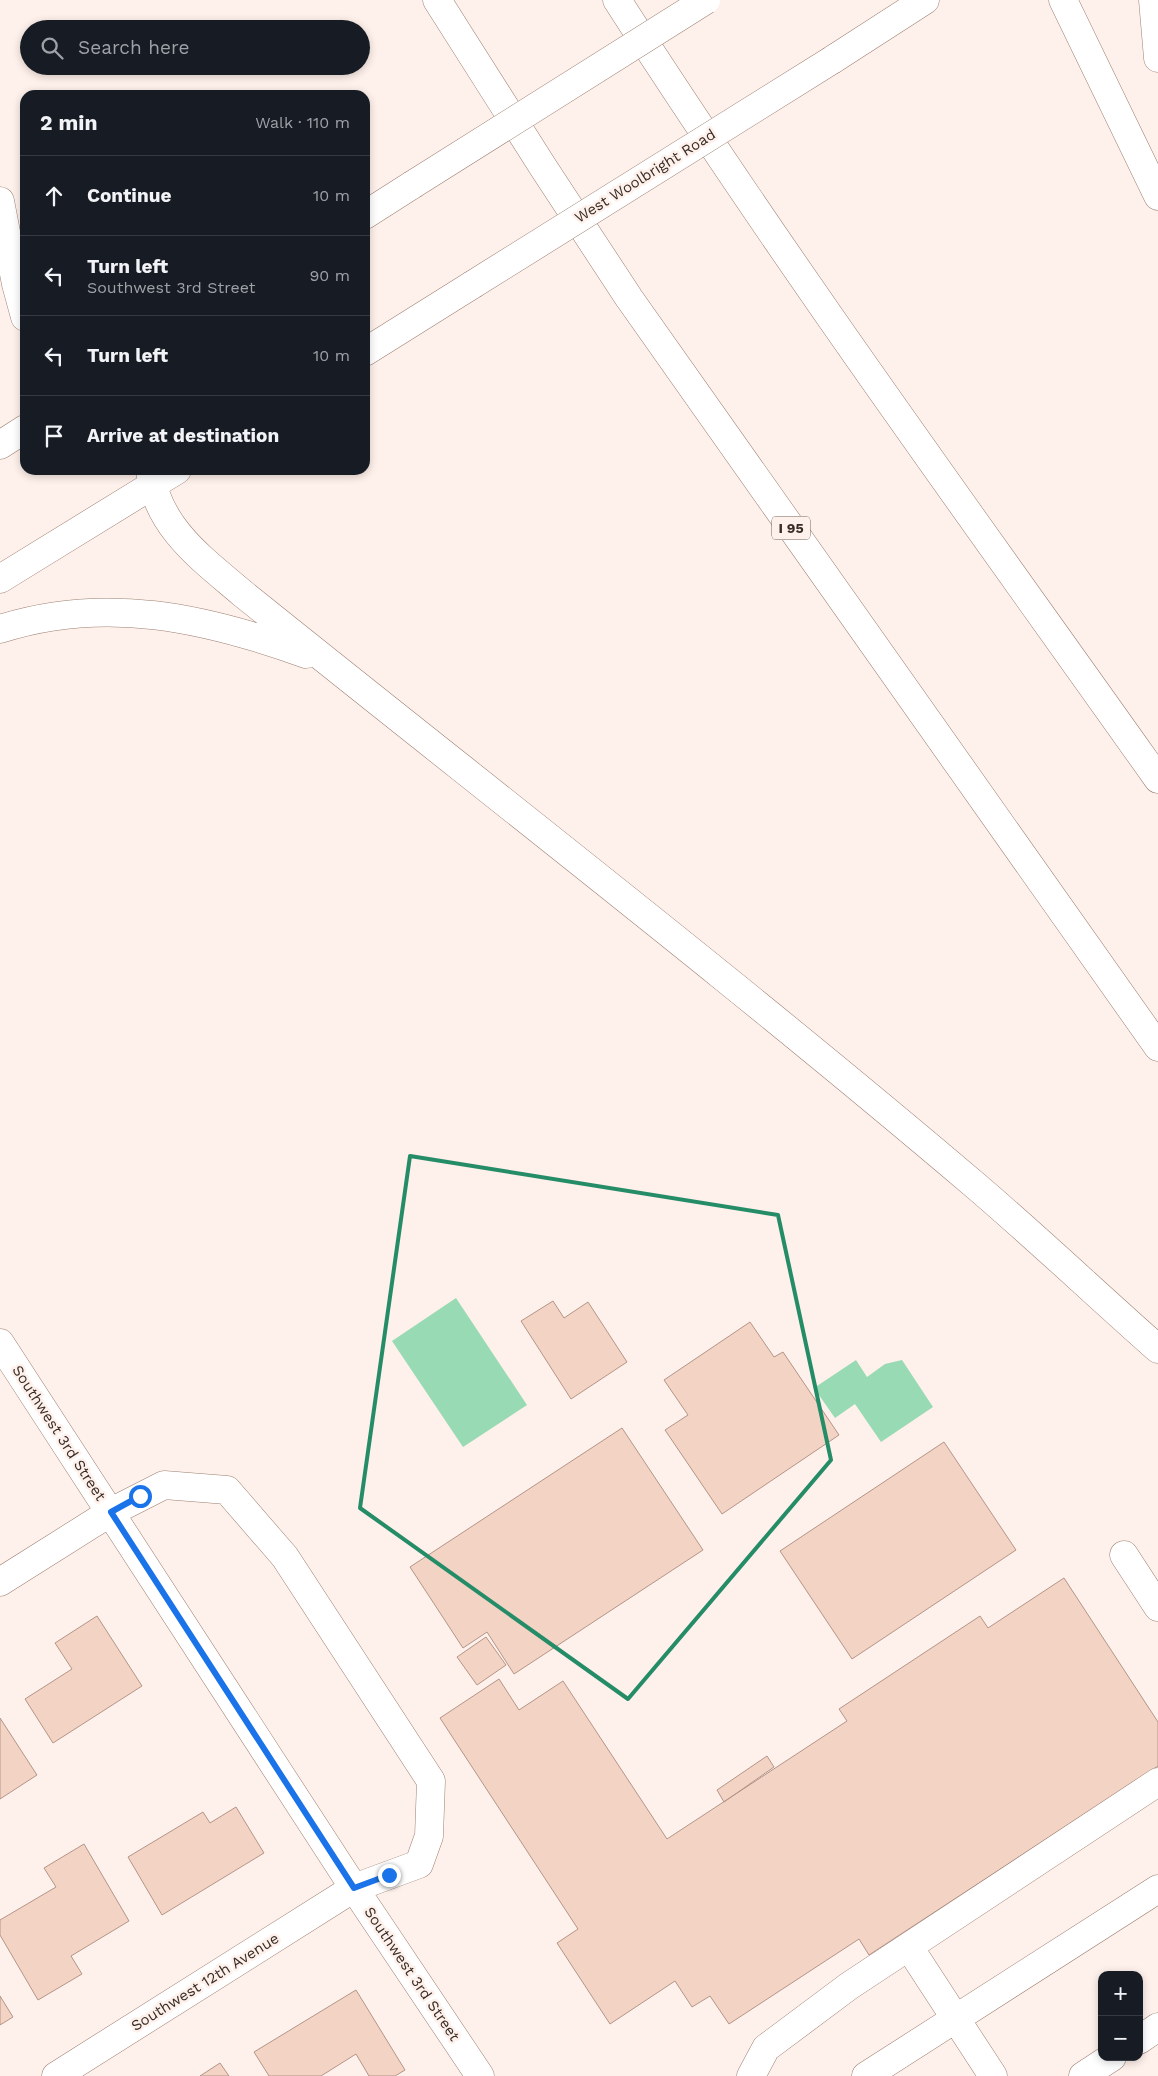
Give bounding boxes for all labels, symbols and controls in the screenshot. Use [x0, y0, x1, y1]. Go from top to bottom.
search box [20, 20, 370, 75]
icon: search [38, 34, 66, 62]
text: Search here [78, 36, 189, 59]
text: 2 min [40, 110, 97, 135]
text: Walk · 110 m [255, 113, 350, 132]
street label: West Woolbright Road [571, 125, 719, 227]
icon: ahead [40, 182, 68, 210]
text: Continue [87, 184, 171, 207]
text: 10 m [313, 186, 350, 205]
text: Turn left [87, 255, 168, 278]
icon: left [40, 262, 68, 290]
text: 90 m [309, 266, 350, 285]
text: Southwest 3rd Street [87, 278, 255, 297]
icon: left [40, 342, 68, 370]
text: Turn left [87, 344, 168, 367]
text: 10 m [313, 346, 350, 365]
icon: arrive [40, 422, 68, 450]
text: Arrive at destination [87, 424, 279, 447]
road number: I 95 [772, 516, 810, 540]
street label: Southwest 3rd Street [8, 1362, 110, 1505]
route start [129, 1485, 152, 1508]
route end [378, 1864, 401, 1887]
street label: Southwest 3rd Street [360, 1904, 464, 2045]
street label: Southwest 12th Avenue [128, 1929, 282, 2035]
map controls [1098, 1971, 1143, 2061]
button: + [1098, 1971, 1143, 2016]
button: − [1098, 2016, 1143, 2061]

